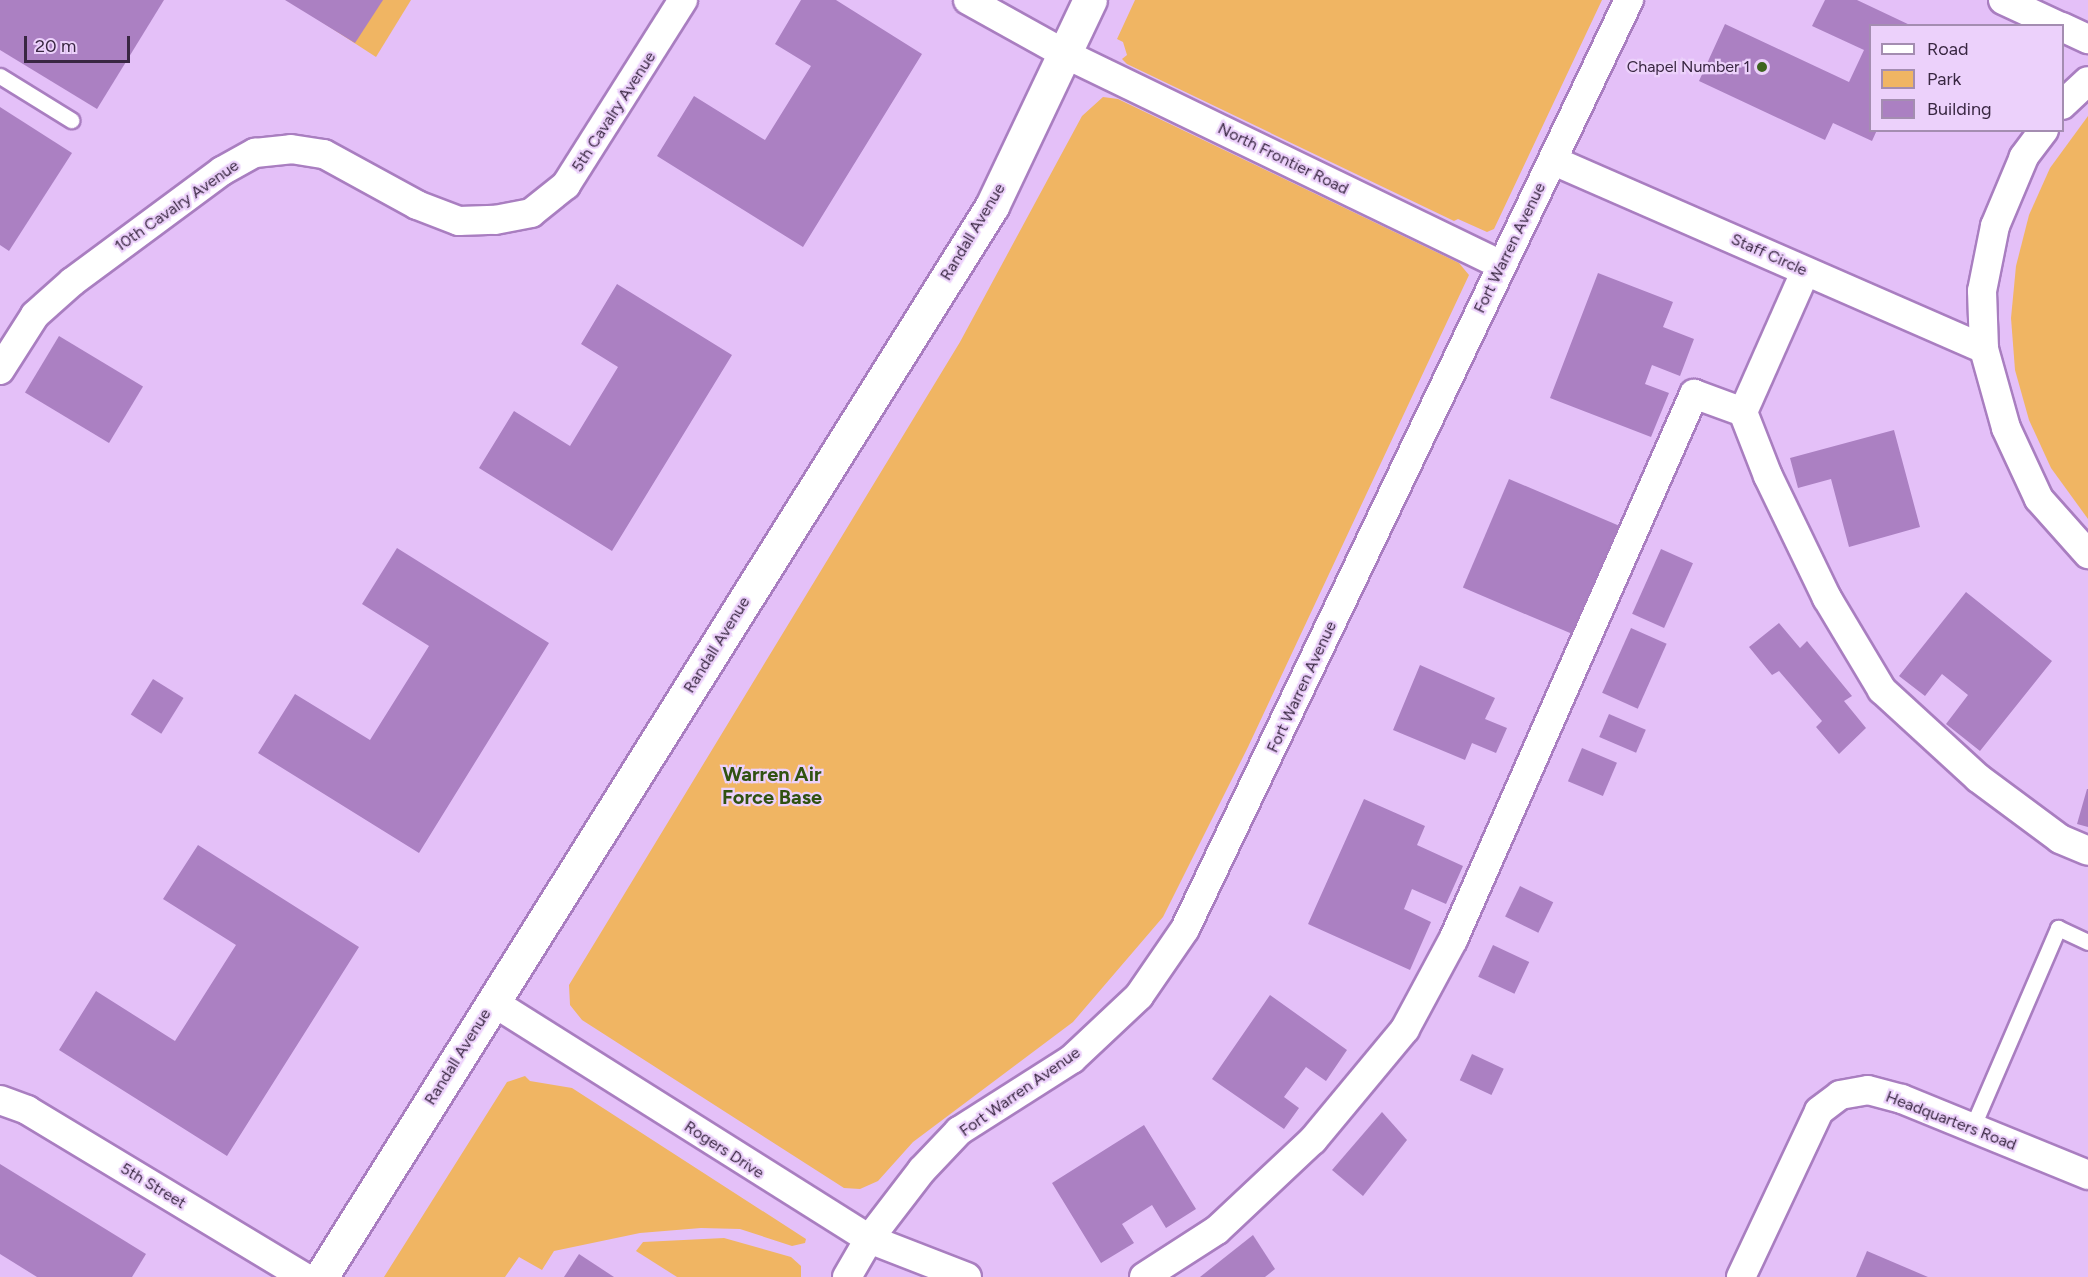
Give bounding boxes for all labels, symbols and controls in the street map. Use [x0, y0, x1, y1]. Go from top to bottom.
scale bar [27, 24, 134, 62]
legend [1869, 24, 2064, 132]
text: 20 m [35, 35, 76, 57]
text: Road [1927, 38, 1968, 60]
street label: 5th Cavalry Avenue [568, 48, 660, 176]
place label: Chapel Number 1 [1627, 57, 1750, 77]
marker: Chapel Number 1 [1755, 60, 1769, 74]
text: Park [1927, 68, 1961, 90]
text: Building [1927, 98, 1992, 120]
street label: North Frontier Road [1215, 119, 1351, 199]
street label: 10th Cavalry Avenue [111, 156, 243, 256]
street label: Randall Avenue [937, 180, 1009, 284]
street label: Fort Warren Avenue [1470, 180, 1550, 316]
street label: Staff Circle [1728, 230, 1810, 280]
street label: Randall Avenue [680, 593, 754, 697]
street label: Fort Warren Avenue [1263, 618, 1341, 756]
district label: Warren Air Force Base [722, 763, 822, 810]
street label: Randall Avenue [421, 1005, 495, 1109]
street label: Fort Warren Avenue [956, 1043, 1084, 1141]
street label: Headquarters Road [1883, 1087, 2019, 1155]
street label: Rogers Drive [681, 1117, 767, 1183]
street label: 5th Street [117, 1159, 189, 1213]

